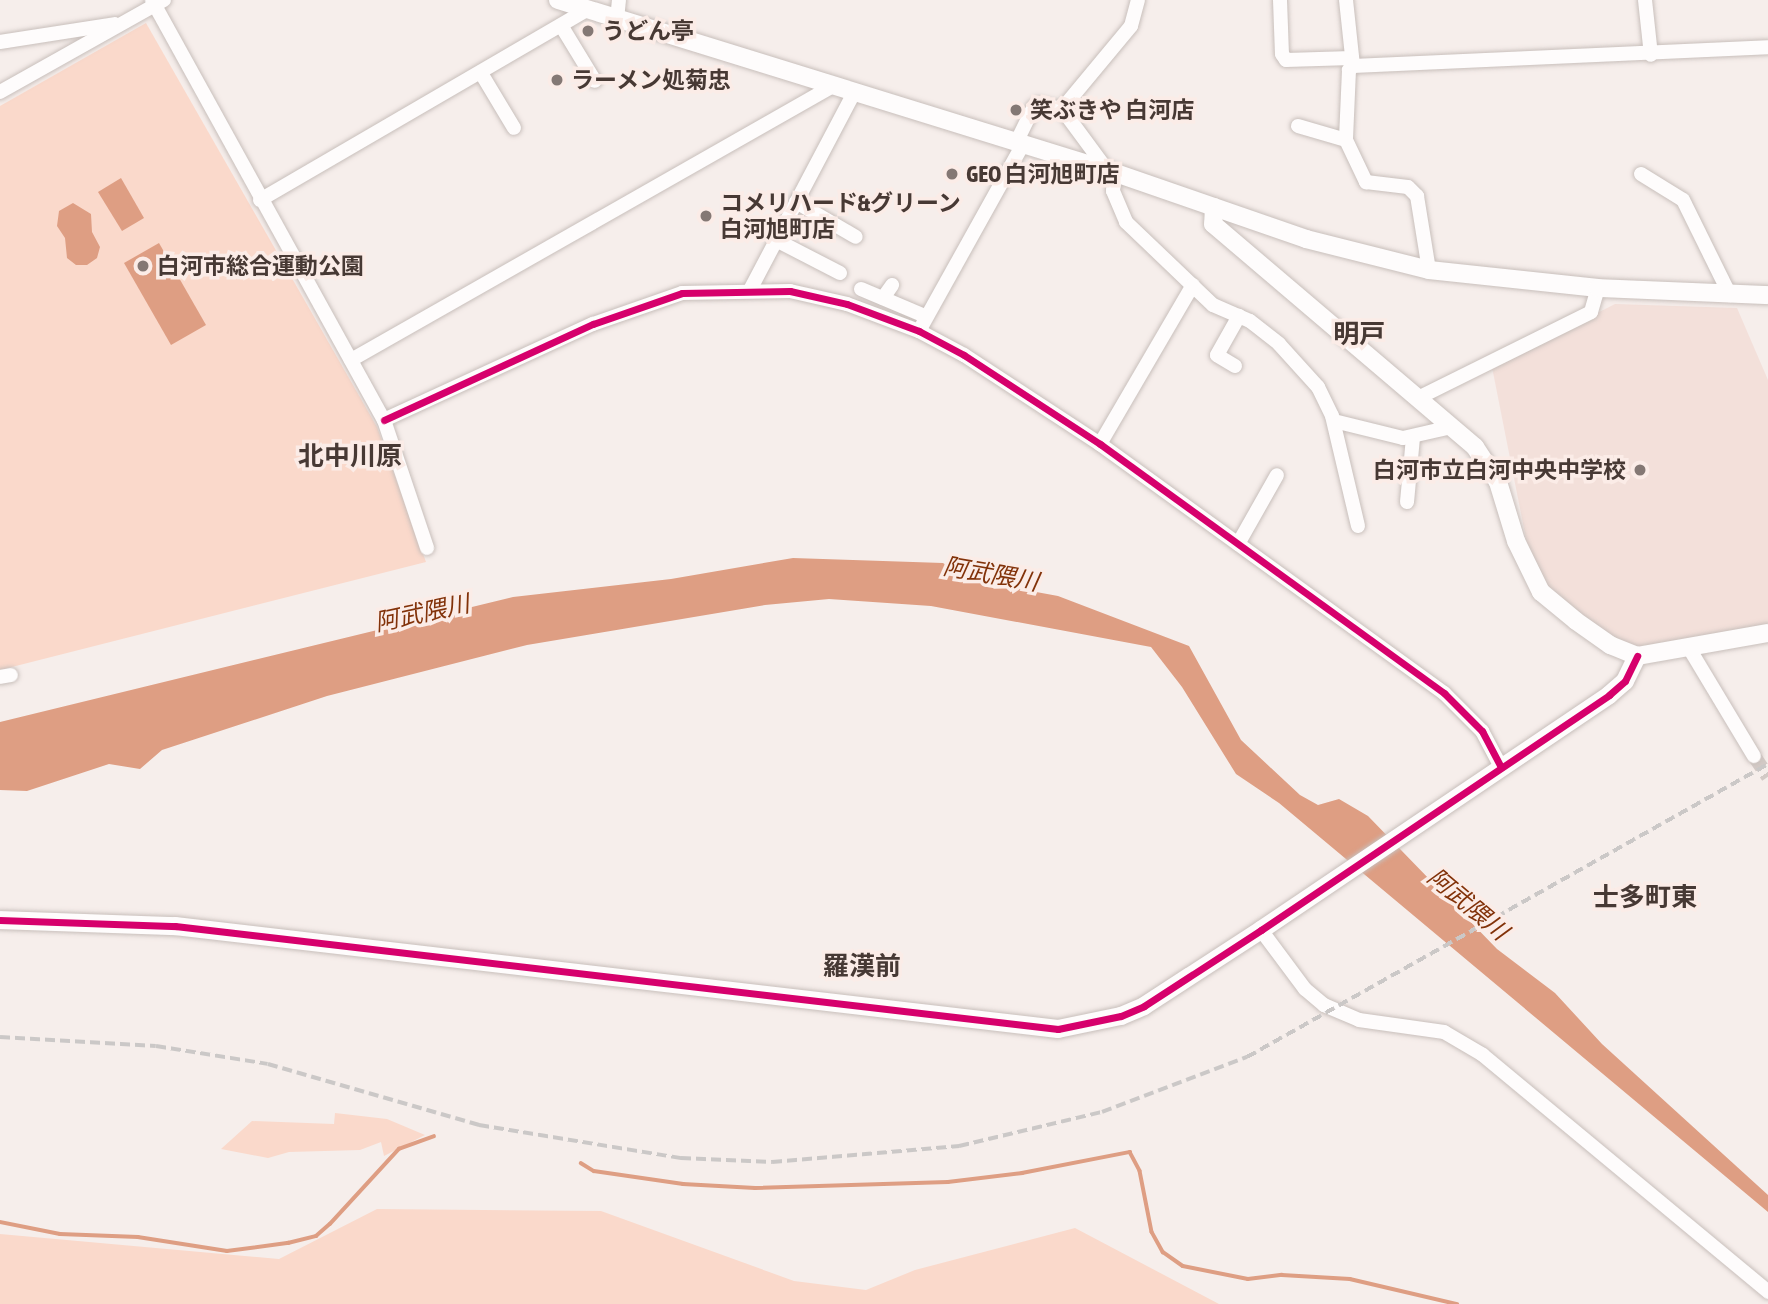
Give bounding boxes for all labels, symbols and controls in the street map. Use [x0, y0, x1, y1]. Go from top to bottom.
place label: うどん亭 [602, 17, 694, 45]
marker: うどん亭 [580, 23, 596, 39]
place label: ラーメン処菊忠 [571, 66, 732, 94]
marker: ラーメン処菊忠 [549, 72, 565, 88]
place label: 笑ぶきや 白河店 [1030, 96, 1194, 124]
marker: 笑ぶきや 白河店 [1008, 102, 1024, 118]
place label: GEO 白河旭町店 [966, 160, 1120, 188]
marker: GEO 白河旭町店 [944, 166, 960, 182]
place label: コメリハード&グリーン 白河旭町店 [720, 189, 962, 243]
marker: コメリハード&グリーン 白河旭町店 [698, 208, 714, 224]
place label: 白河市総合運動公園 [157, 252, 364, 280]
marker: 白河市総合運動公園 [135, 258, 151, 274]
district label: 明戸 [1333, 319, 1385, 351]
district label: 北中川原 [298, 441, 402, 473]
place label: 白河市立白河中央中学校 [1373, 456, 1626, 484]
marker: 白河市立白河中央中学校 [1632, 462, 1648, 478]
water label: 阿武隈川 [941, 551, 1041, 597]
water label: 阿武隈川 [372, 589, 472, 637]
water label: 阿武隈川 [1422, 862, 1514, 946]
district label: 士多町東 [1593, 882, 1697, 914]
district label: 羅漢前 [823, 951, 901, 983]

